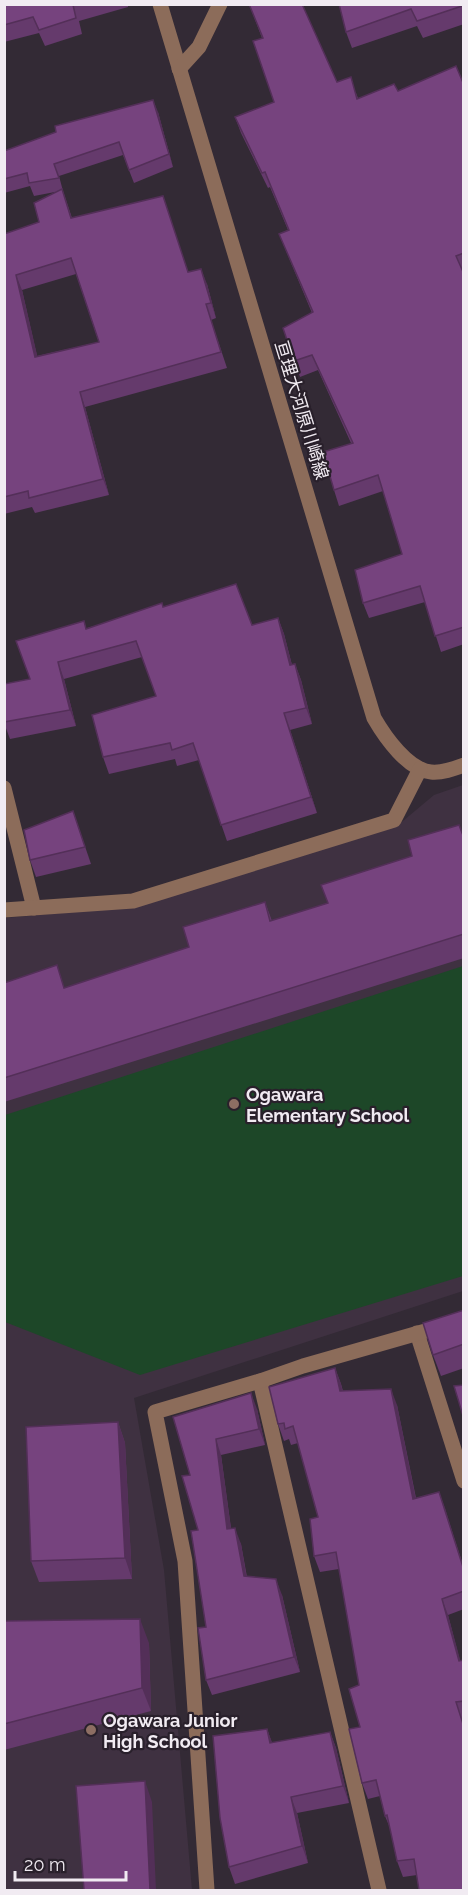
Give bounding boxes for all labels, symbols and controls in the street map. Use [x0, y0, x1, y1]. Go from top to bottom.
street label: 亘理大河原川崎線 [271, 338, 333, 482]
place label: Ogawara Elementary School [246, 1084, 410, 1126]
marker: Ogawara Elementary School [227, 1097, 241, 1111]
place label: Ogawara Junior High School [103, 1710, 237, 1752]
marker: Ogawara Junior High School [84, 1723, 98, 1737]
scale bar [15, 1844, 126, 1882]
text: 20 m [24, 1854, 66, 1875]

